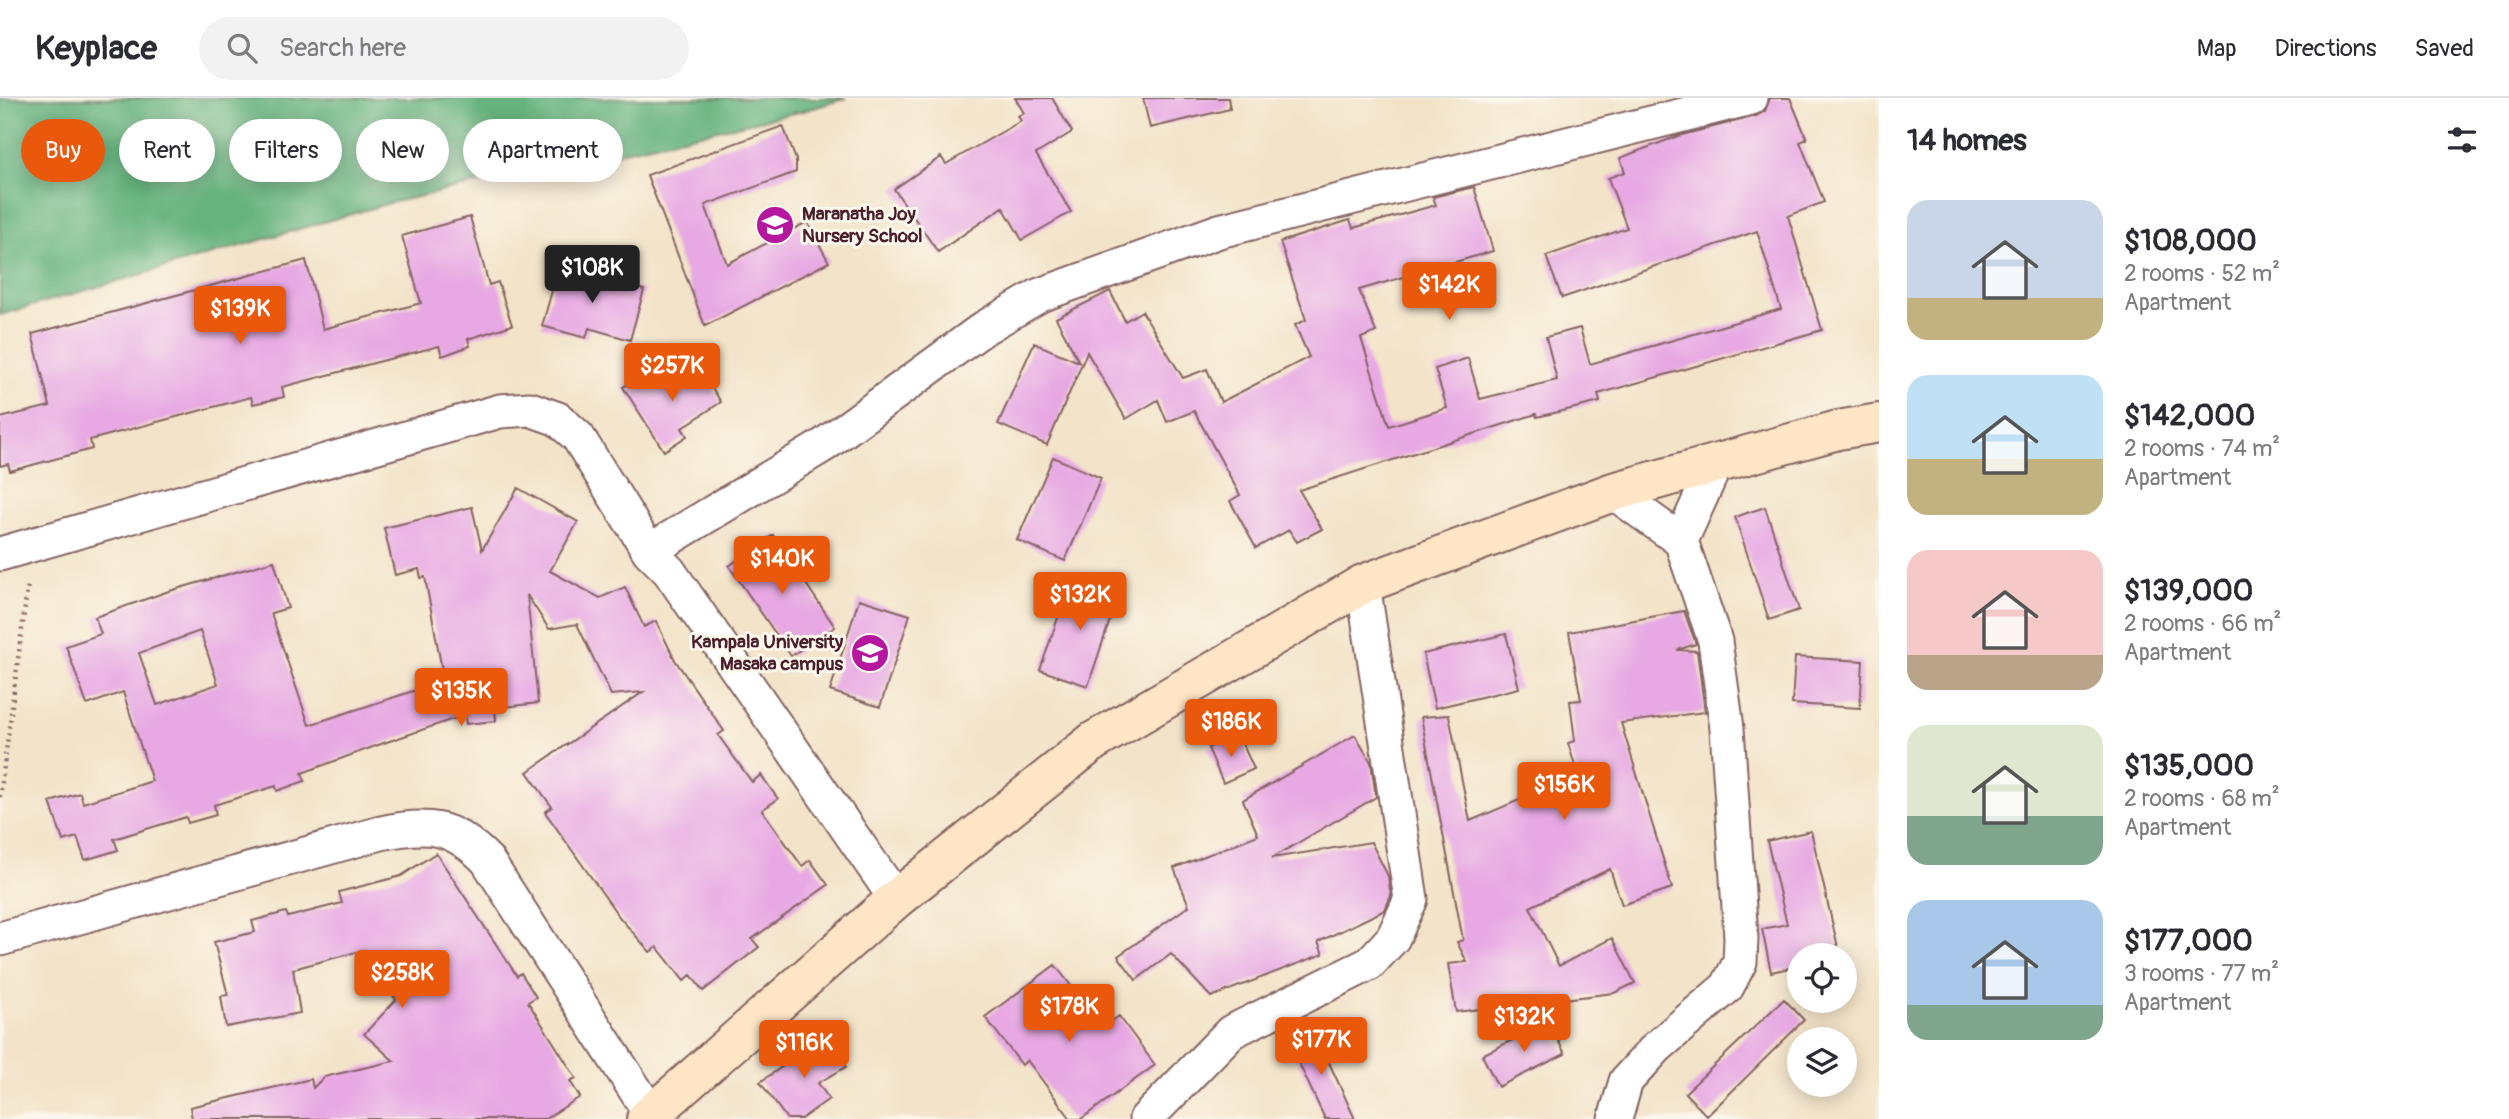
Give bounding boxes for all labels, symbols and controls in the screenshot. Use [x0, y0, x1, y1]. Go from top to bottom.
search box [199, 17, 689, 80]
text: Keyplace [35, 28, 157, 69]
icon: search [223, 29, 261, 67]
text: Search here [279, 32, 406, 64]
text: Map [2197, 34, 2237, 63]
text: Directions [2275, 34, 2376, 63]
text: Saved [2414, 34, 2474, 63]
chip: Buy [21, 119, 105, 182]
chip: Rent [119, 119, 215, 182]
chip: Filters [229, 119, 342, 182]
chip: New [356, 119, 449, 182]
chip: Apartment [463, 119, 623, 182]
icon: filters [2443, 121, 2481, 159]
text: 14 homes [1907, 122, 2027, 159]
place label: Maranatha Joy Nursery School [802, 202, 923, 248]
school or university icon: Maranatha Joy Nursery School [754, 204, 796, 246]
text: $108,000 [2124, 222, 2257, 259]
icon: home [1963, 228, 2047, 312]
pin: $108K [543, 246, 641, 305]
text: $108K [561, 253, 623, 282]
text: 2 rooms · 52 m² [2124, 259, 2280, 288]
pin: $142K [1400, 262, 1498, 322]
text: $142K [1418, 270, 1480, 299]
pin: $139K [191, 286, 289, 346]
text: Apartment [2124, 288, 2231, 317]
text: $139K [210, 294, 270, 323]
pin: $257K [623, 344, 721, 403]
text: $257K [640, 351, 704, 380]
text: $142,000 [2124, 397, 2255, 434]
icon: home [1963, 403, 2047, 487]
text: 2 rooms · 74 m² [2124, 434, 2280, 463]
text: Apartment [2124, 463, 2231, 492]
pin: $140K [733, 536, 831, 596]
text: $140K [750, 544, 814, 573]
text: $139,000 [2124, 572, 2253, 609]
pin: $132K [1031, 573, 1129, 632]
icon: home [1963, 578, 2047, 662]
text: $132K [1049, 580, 1111, 609]
text: 2 rooms · 66 m² [2124, 609, 2281, 638]
place label: Kampala University Masaka campus [691, 630, 844, 676]
school or university icon: Kampala University Masaka campus [849, 632, 891, 674]
text: Apartment [2124, 638, 2231, 667]
pin: $135K [412, 668, 510, 728]
text: $135K [431, 676, 491, 705]
pin: $186K [1182, 700, 1280, 759]
text: $186K [1201, 707, 1261, 736]
text: $135,000 [2124, 747, 2254, 784]
icon: home [1963, 753, 2047, 837]
pin: $156K [1515, 762, 1613, 822]
text: $156K [1533, 770, 1595, 799]
text: 2 rooms · 68 m² [2124, 784, 2280, 813]
text: Apartment [2124, 813, 2231, 842]
text: $177,000 [2124, 922, 2253, 959]
icon: home [1963, 928, 2047, 1012]
map controls [1787, 943, 1857, 1097]
button: locate [1787, 943, 1857, 1013]
pin: $258K [353, 950, 451, 1010]
text: $258K [370, 958, 434, 987]
text: 3 rooms · 77 m² [2124, 959, 2279, 988]
pin: $178K [1020, 984, 1118, 1044]
text: Apartment [2124, 988, 2231, 1017]
text: $178K [1039, 992, 1099, 1021]
pin: $132K [1475, 995, 1573, 1054]
text: $132K [1493, 1002, 1555, 1031]
pin: $177K [1272, 1018, 1370, 1077]
pin: $116K [755, 1020, 853, 1080]
text: $177K [1291, 1025, 1351, 1054]
button: layers [1787, 1027, 1857, 1097]
text: $116K [775, 1028, 833, 1057]

